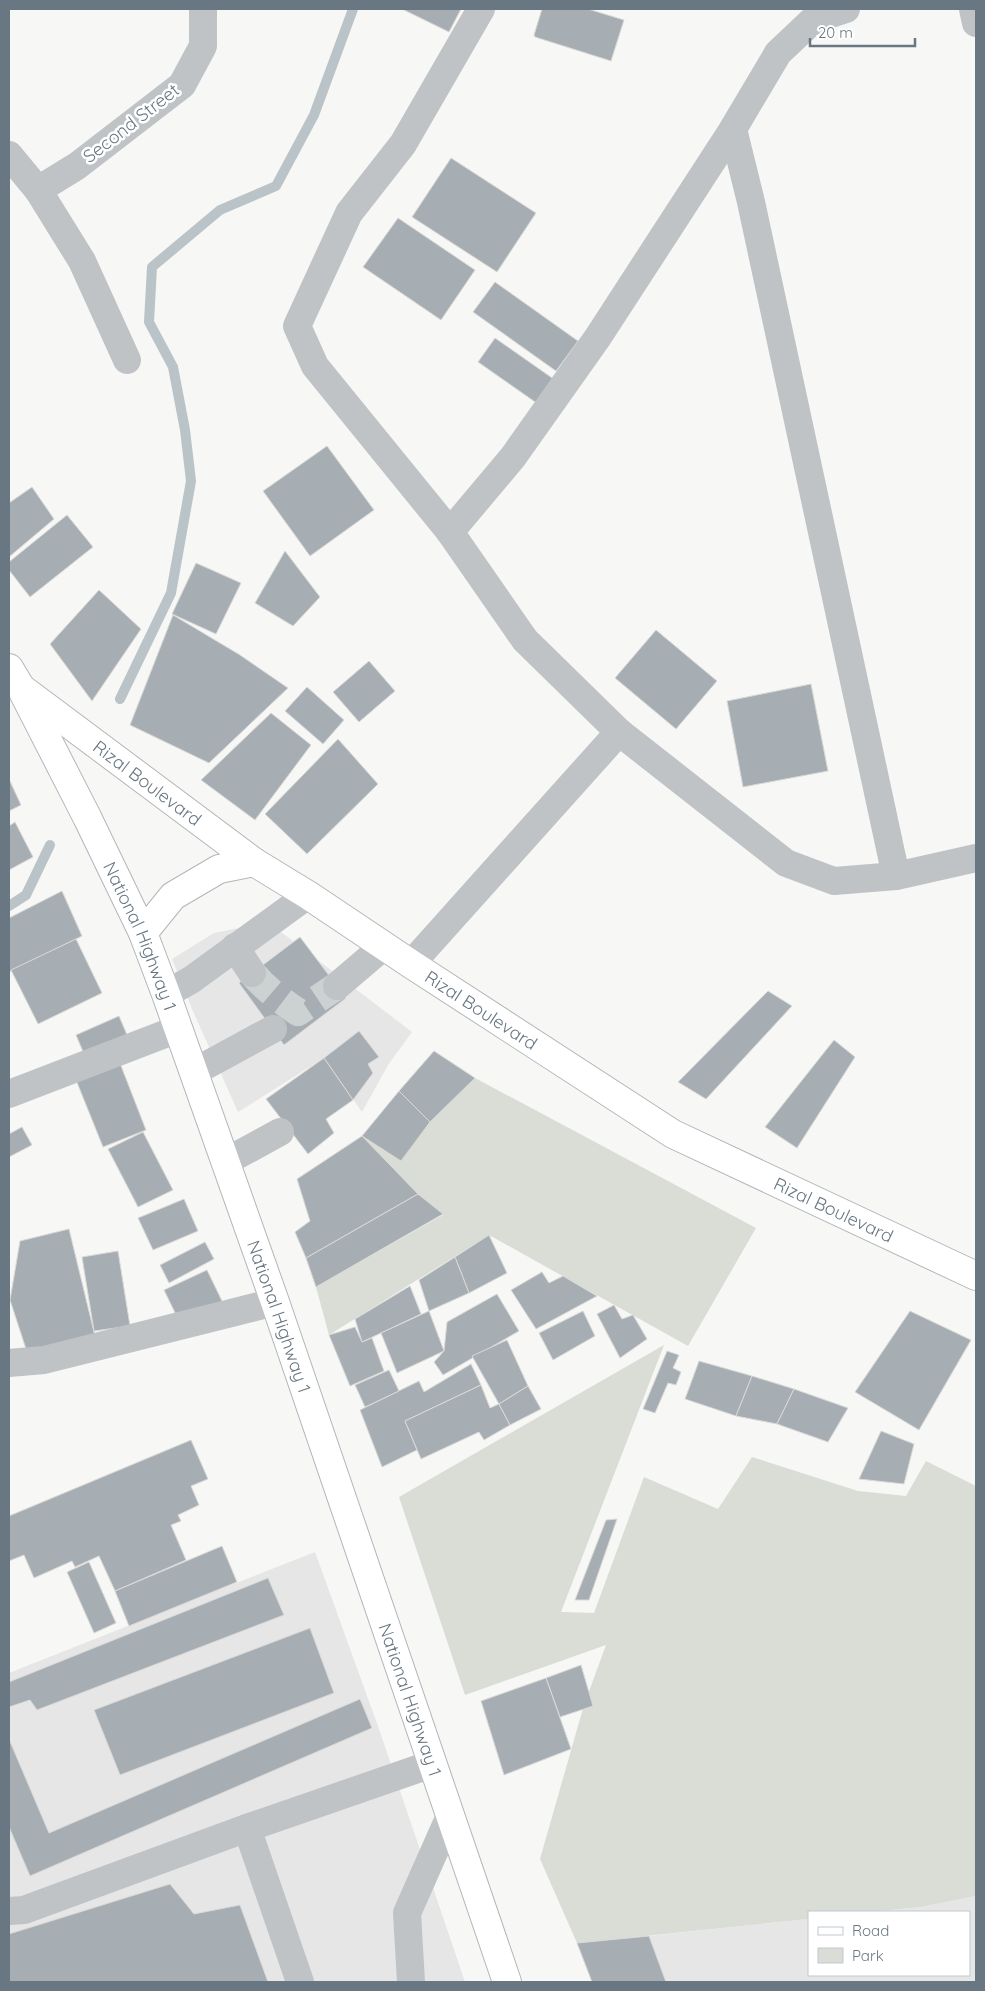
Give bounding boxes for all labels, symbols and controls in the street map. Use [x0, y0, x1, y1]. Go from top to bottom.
scale bar [810, 15, 915, 47]
text: 20 m [818, 23, 853, 42]
street label: Second Street [78, 78, 184, 168]
street label: Rizal Boulevard [89, 735, 206, 830]
street label: National Highway 1 [99, 858, 182, 1014]
street label: Rizal Boulevard [421, 965, 542, 1055]
street label: Rizal Boulevard [770, 1172, 897, 1247]
street label: National Highway 1 [243, 1237, 317, 1396]
street label: National Highway 1 [374, 1620, 447, 1779]
legend [808, 1911, 970, 1976]
text: Road [852, 1921, 889, 1940]
text: Park [852, 1946, 884, 1965]

